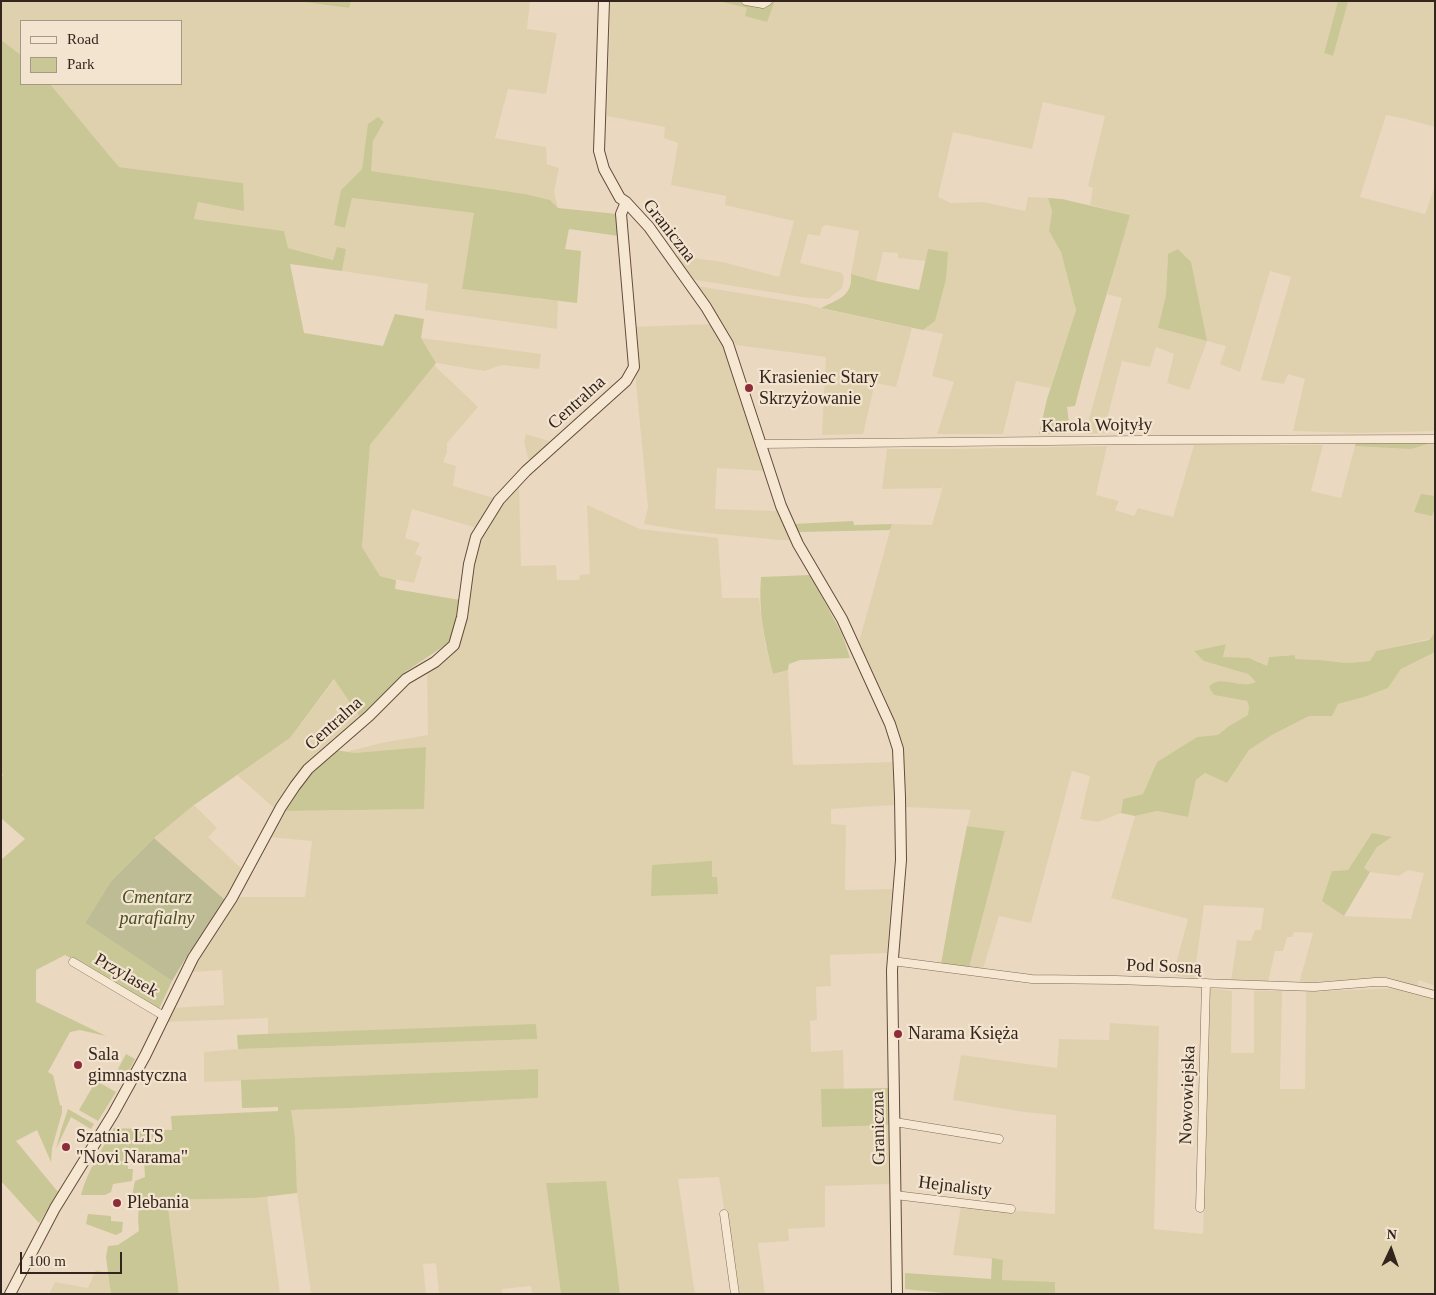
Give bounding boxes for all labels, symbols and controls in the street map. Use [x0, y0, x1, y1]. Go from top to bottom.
legend [20, 20, 182, 85]
text: Road [67, 31, 99, 47]
text: Park [67, 56, 95, 72]
street label: Graniczna [638, 195, 700, 267]
place label: Krasieniec Stary Skrzyżowanie [759, 367, 878, 409]
street label: Centralna [544, 372, 610, 434]
marker: Krasieniec Stary Skrzyżowanie [743, 382, 755, 394]
street label: Karola Wojtyły [1041, 414, 1153, 438]
street label: Centralna [301, 693, 367, 755]
park label: Cmentarz parafialny [120, 887, 194, 930]
street label: Przylasek [90, 949, 162, 1003]
street label: Pod Sosną [1126, 955, 1202, 979]
place label: Narama Księża [908, 1023, 1018, 1045]
marker: Narama Księża [892, 1028, 904, 1040]
place label: Sala gimnastyczna [88, 1044, 187, 1086]
street label: Nowowiejska [1175, 1045, 1201, 1145]
marker: Sala gimnastyczna [72, 1059, 84, 1071]
street label: Graniczna [868, 1091, 890, 1165]
place label: Szatnia LTS "Novi Narama" [76, 1126, 188, 1168]
marker: Szatnia LTS "Novi Narama" [60, 1141, 72, 1153]
street label: Hejnalisty [917, 1172, 993, 1202]
place label: Plebania [127, 1192, 189, 1214]
marker: Plebania [111, 1197, 123, 1209]
north arrow [1366, 1225, 1416, 1275]
text: N [1386, 1227, 1397, 1242]
scale bar [22, 1242, 125, 1274]
text: 100 m [28, 1253, 66, 1269]

